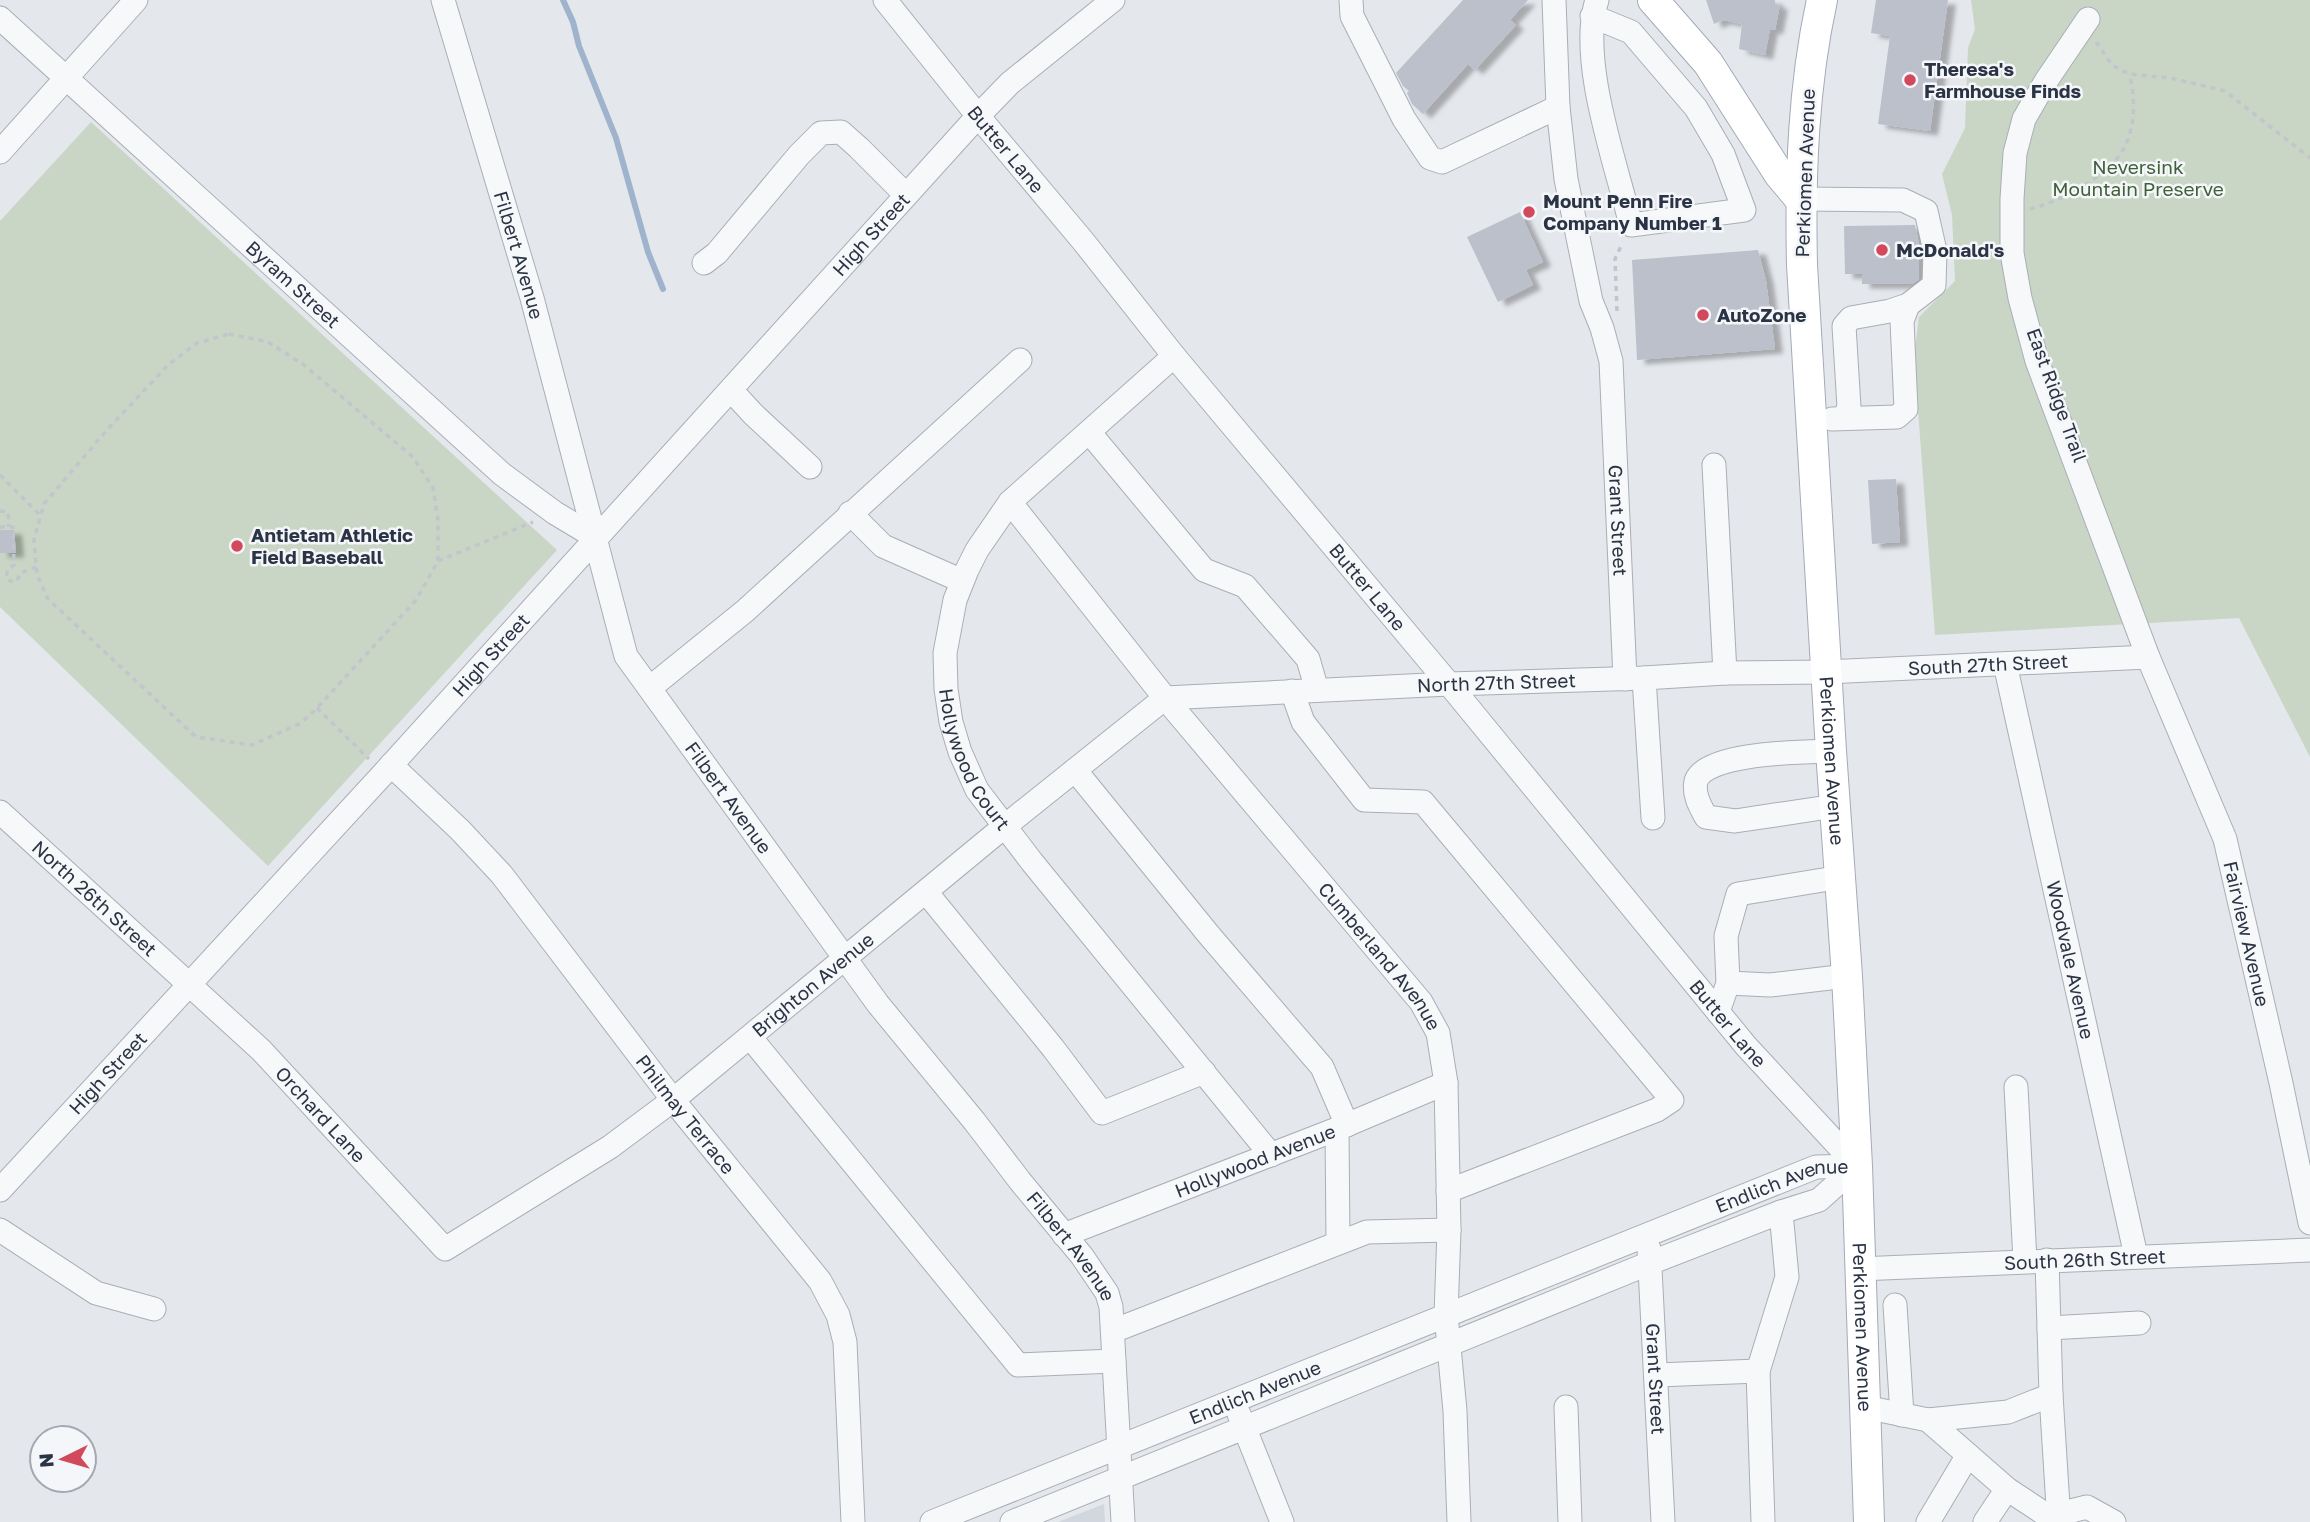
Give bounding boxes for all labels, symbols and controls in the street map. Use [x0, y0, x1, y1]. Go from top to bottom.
place label: Theresa's Farmhouse Finds [1924, 57, 2081, 102]
marker: Theresa's Farmhouse Finds [1902, 72, 1918, 88]
street label: Perkiomen Avenue [1790, 88, 1819, 258]
street label: Butter Lane [963, 101, 1049, 197]
park label: Neversink Mountain Preserve [2052, 155, 2224, 200]
street label: Filbert Avenue [490, 188, 549, 321]
street label: High Street [827, 188, 914, 280]
place label: Mount Penn Fire Company Number 1 [1543, 189, 1722, 234]
marker: Mount Penn Fire Company Number 1 [1521, 204, 1537, 220]
street label: Byram Street [242, 235, 345, 332]
place label: McDonald's [1896, 238, 2005, 261]
marker: McDonald's [1874, 242, 1890, 258]
place label: AutoZone [1717, 303, 1806, 326]
marker: AutoZone [1695, 307, 1711, 323]
street label: East Ridge Trail [2023, 325, 2092, 465]
street label: Grant Street [1605, 464, 1632, 577]
place label: Antietam Athletic Field Baseball [251, 523, 413, 568]
marker: Antietam Athletic Field Baseball [229, 538, 245, 554]
street label: Butter Lane [1325, 538, 1411, 635]
street label: High Street [447, 608, 534, 701]
street label: South 27th Street [1907, 649, 2069, 679]
street label: North 27th Street [1416, 668, 1576, 697]
street label: Perkiomen Avenue [1816, 675, 1850, 846]
street label: Hollywood Court [935, 687, 1015, 834]
street label: Filbert Avenue [681, 737, 777, 858]
street label: North 26th Street [28, 835, 162, 960]
street label: Fairview Avenue [2219, 859, 2275, 1009]
street label: Cumberland Avenue [1314, 877, 1446, 1034]
street label: Woodvale Avenue [2042, 878, 2100, 1041]
street label: Brighton Avenue [747, 927, 878, 1041]
street label: Butter Lane [1685, 975, 1772, 1072]
street label: High Street [64, 1027, 151, 1119]
street label: Philmay Terrace [632, 1050, 740, 1178]
street label: Orchard Lane [271, 1061, 371, 1167]
street label: Hollywood Avenue [1171, 1119, 1338, 1202]
street label: Endlich Avenue [1712, 1154, 1849, 1217]
street label: Filbert Avenue [1022, 1186, 1121, 1303]
street label: Perkiomen Avenue [1849, 1242, 1877, 1412]
street label: South 26th Street [2003, 1244, 2166, 1274]
street label: Grant Street [1642, 1323, 1670, 1435]
street label: Endlich Avenue [1185, 1355, 1324, 1429]
north arrow [28, 1424, 98, 1494]
text: N [33, 1452, 58, 1469]

